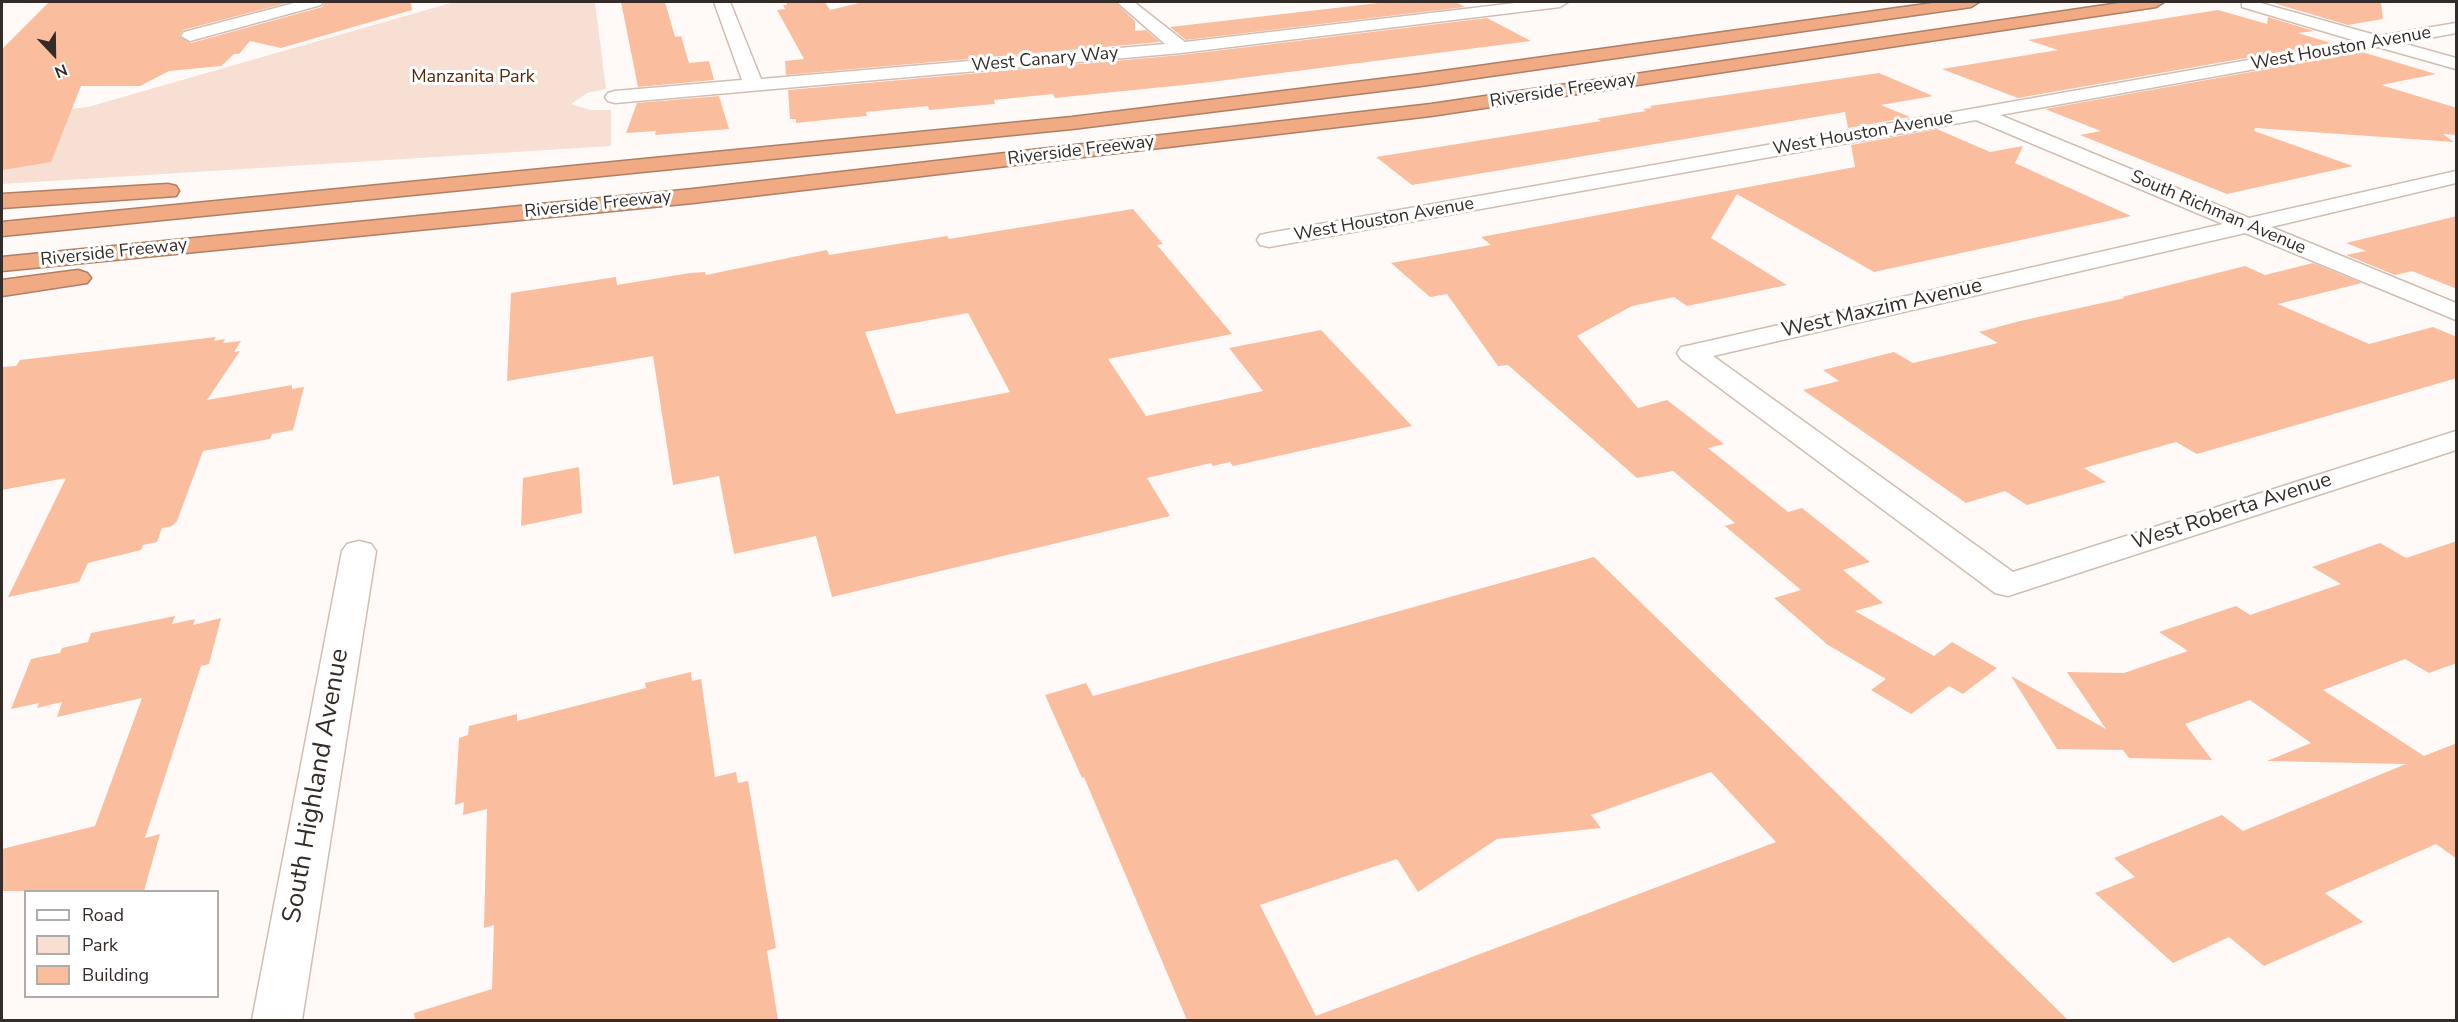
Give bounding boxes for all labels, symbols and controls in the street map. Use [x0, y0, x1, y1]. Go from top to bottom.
street label: West Houston Avenue [2249, 23, 2433, 75]
north arrow [24, 24, 84, 84]
street label: West Canary Way [971, 43, 1119, 77]
text: N [51, 58, 70, 83]
park label: Manzanita Park [411, 67, 535, 89]
street label: Riverside Freeway [1488, 69, 1638, 113]
street label: West Houston Avenue [1771, 108, 1955, 160]
street label: Riverside Freeway [1006, 131, 1156, 171]
street label: South Richman Avenue [2127, 166, 2309, 260]
street label: Riverside Freeway [524, 187, 672, 223]
street label: West Houston Avenue [1292, 194, 1476, 246]
street label: Riverside Freeway [40, 235, 188, 271]
street label: West Maxzim Avenue [1779, 274, 1985, 344]
street label: West Roberta Avenue [2129, 468, 2335, 556]
street label: South Highland Avenue [278, 646, 356, 926]
legend [24, 890, 219, 998]
text: Road [82, 903, 124, 927]
text: Park [82, 933, 118, 957]
text: Building [82, 963, 149, 987]

